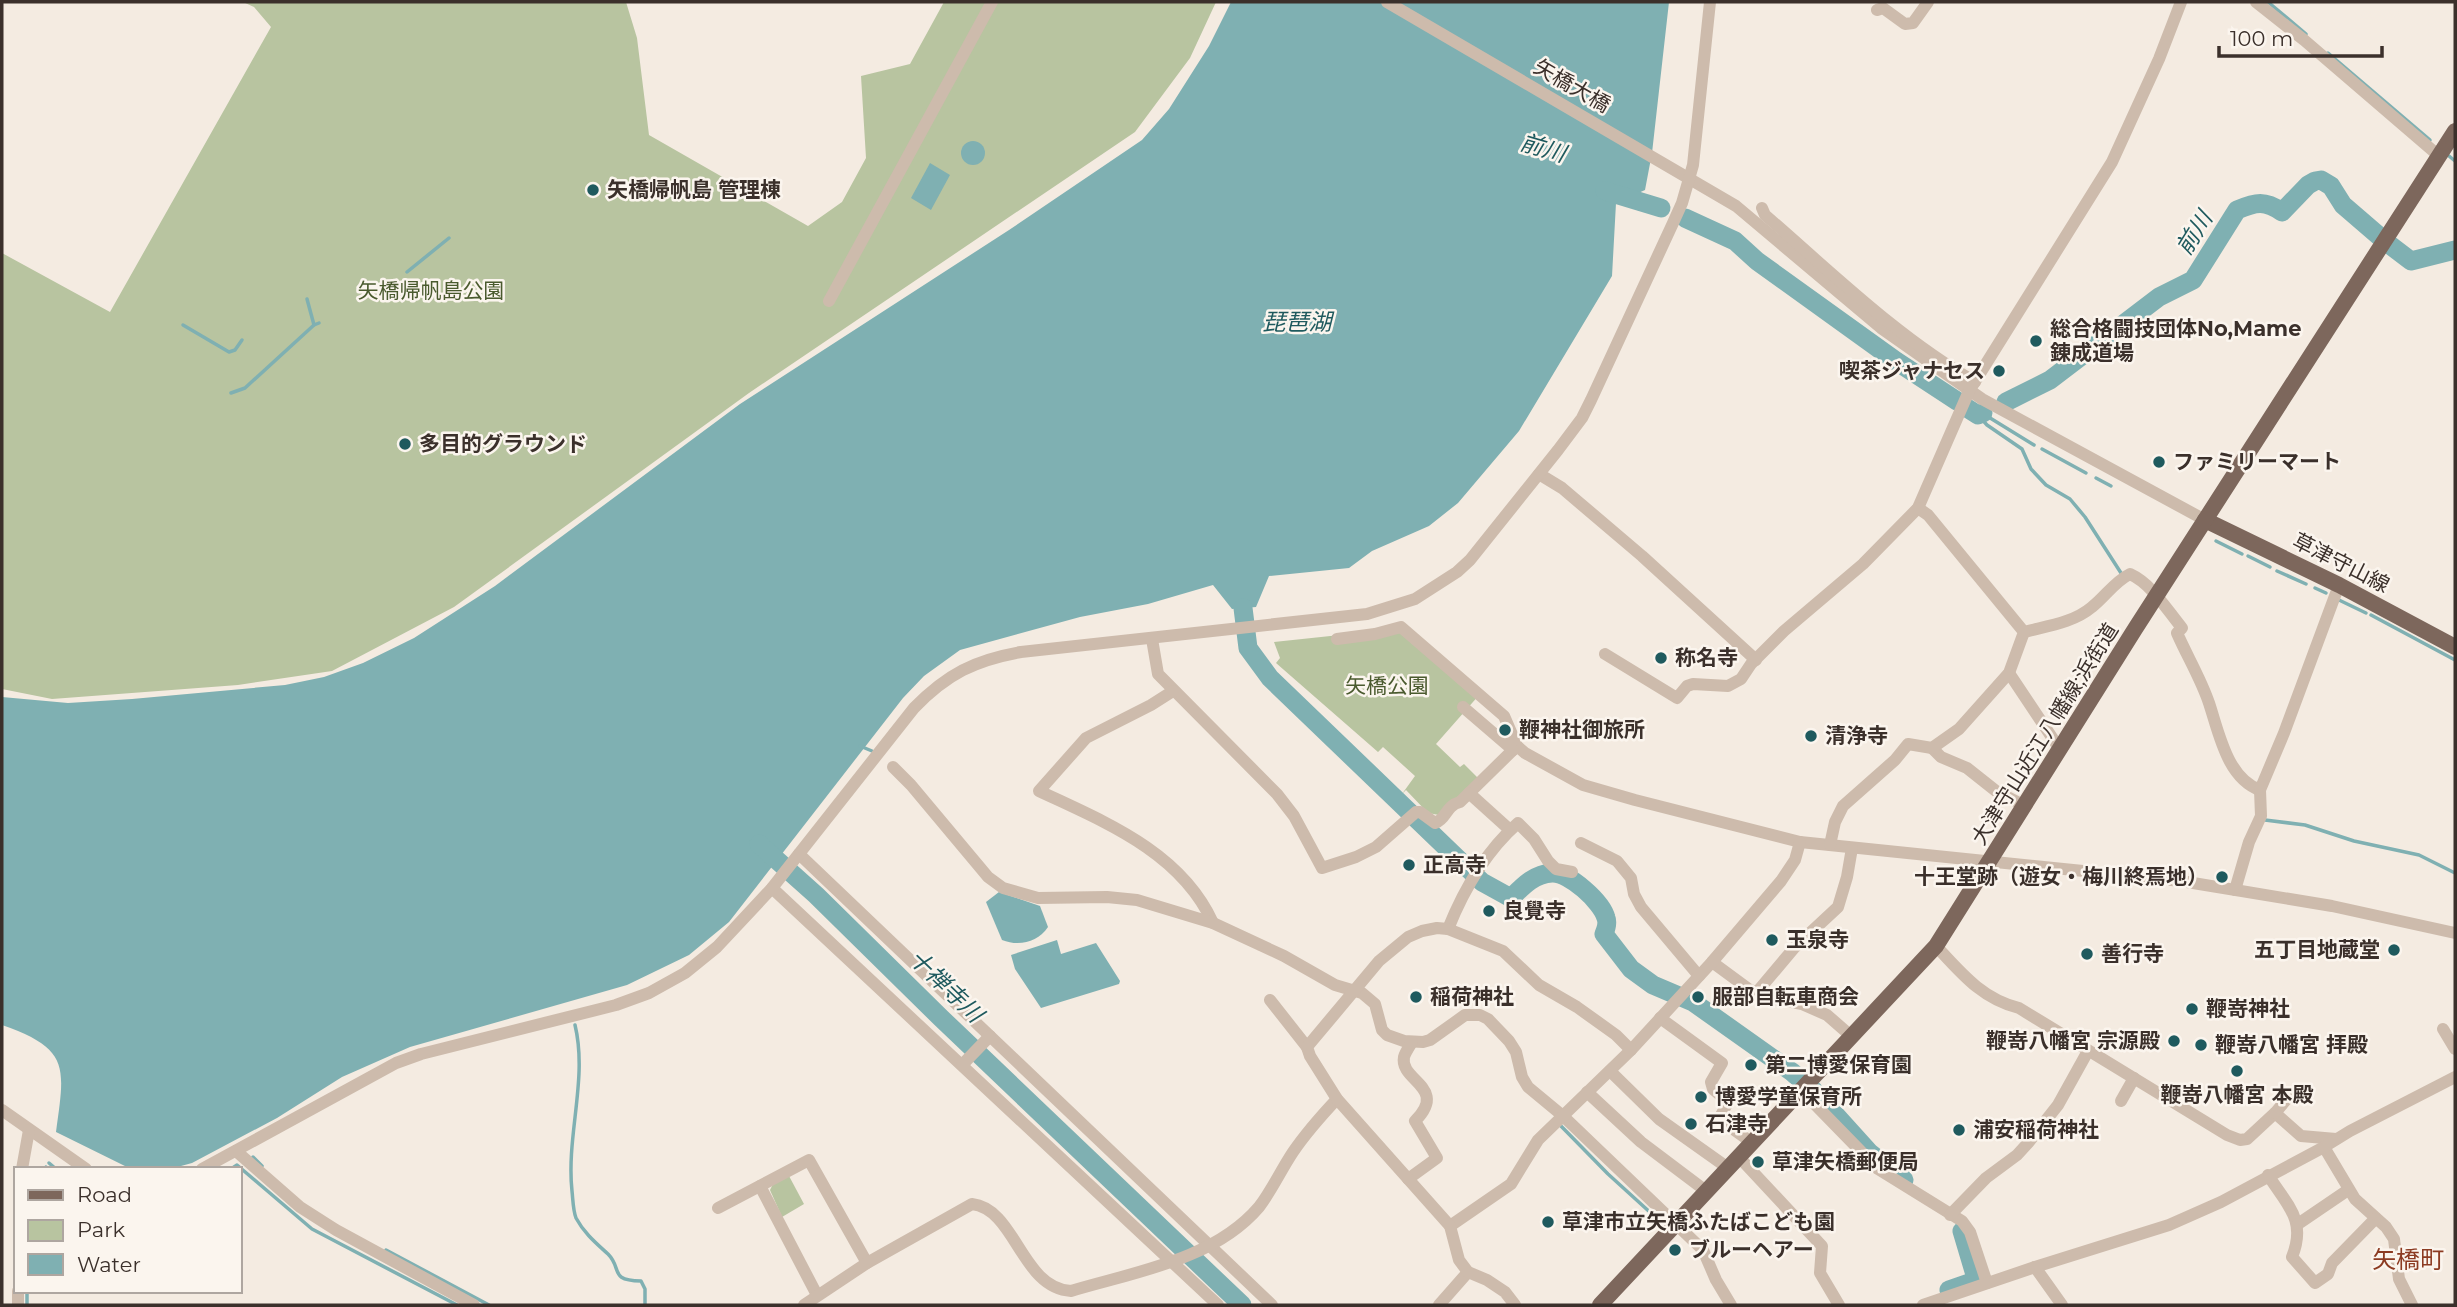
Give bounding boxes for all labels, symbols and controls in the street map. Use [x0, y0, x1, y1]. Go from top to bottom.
scale bar [2219, 14, 2382, 58]
text: 100 m [2230, 26, 2293, 51]
street label: 矢橋大橋 [1530, 54, 1615, 117]
water label: 前川 [1517, 128, 1572, 169]
place label: 矢橋帰帆島 管理棟 [607, 177, 781, 202]
marker: 矢橋帰帆島 管理棟 [585, 182, 601, 198]
water label: 前川 [2170, 204, 2220, 260]
park label: 矢橋帰帆島公園 [358, 278, 505, 303]
water label: 琵琶湖 [1263, 308, 1335, 336]
place label: 総合格闘技団体No,Mame 錬成道場 [2050, 316, 2301, 365]
marker: 総合格闘技団体No,Mame 錬成道場 [2028, 333, 2044, 349]
place label: 喫茶ジャナセス [1839, 358, 1985, 383]
marker: 喫茶ジャナセス [1991, 363, 2007, 379]
place label: 多目的グラウンド [419, 431, 587, 456]
marker: 多目的グラウンド [397, 436, 413, 452]
place label: ファミリーマート [2173, 449, 2341, 474]
marker: ファミリーマート [2151, 454, 2167, 470]
street label: 草津守山線 [2289, 528, 2394, 598]
street label: 大津守山近江八幡線;浜街道 [1966, 618, 2123, 849]
place label: 称名寺 [1675, 645, 1738, 670]
marker: 称名寺 [1653, 650, 1669, 666]
park label: 矢橋公園 [1345, 673, 1429, 698]
place label: 鞭神社御旅所 [1519, 717, 1645, 742]
marker: 鞭神社御旅所 [1497, 722, 1513, 738]
place label: 清浄寺 [1825, 723, 1888, 748]
marker: 清浄寺 [1803, 728, 1819, 744]
place label: 正高寺 [1423, 852, 1486, 877]
marker: 正高寺 [1401, 857, 1417, 873]
place label: 十王堂跡（遊女・梅川終焉地） [1914, 864, 2208, 889]
marker: 十王堂跡（遊女・梅川終焉地） [2214, 869, 2230, 885]
place label: 良覺寺 [1503, 898, 1566, 923]
marker: 良覺寺 [1481, 903, 1497, 919]
place label: 玉泉寺 [1786, 927, 1849, 952]
marker: 玉泉寺 [1764, 932, 1780, 948]
place label: 五丁目地蔵堂 [2254, 937, 2380, 962]
place label: 善行寺 [2101, 941, 2164, 966]
marker: 五丁目地蔵堂 [2386, 942, 2402, 958]
water label: 十禅寺川 [903, 944, 991, 1030]
marker: 善行寺 [2079, 946, 2095, 962]
place label: 稲荷神社 [1430, 984, 1514, 1009]
place label: 服部自転車商会 [1712, 984, 1859, 1009]
marker: 稲荷神社 [1408, 989, 1424, 1005]
marker: 服部自転車商会 [1690, 989, 1706, 1005]
place label: 鞭嵜神社 [2206, 996, 2290, 1021]
marker: 鞭嵜神社 [2184, 1001, 2200, 1017]
place label: 鞭嵜八幡宮 宗源殿 [1986, 1028, 2160, 1053]
place label: 鞭嵜八幡宮 拝殿 [2215, 1032, 2368, 1057]
marker: 鞭嵜八幡宮 宗源殿 [2166, 1033, 2182, 1049]
marker: 鞭嵜八幡宮 拝殿 [2193, 1037, 2209, 1053]
place label: 第二博愛保育園 [1765, 1052, 1912, 1077]
marker: 第二博愛保育園 [1743, 1057, 1759, 1073]
marker: 鞭嵜八幡宮 本殿 [2229, 1063, 2245, 1079]
place label: 鞭嵜八幡宮 本殿 [2161, 1082, 2313, 1107]
place label: 博愛学童保育所 [1715, 1084, 1862, 1109]
marker: 博愛学童保育所 [1693, 1089, 1709, 1105]
place label: 石津寺 [1705, 1111, 1768, 1136]
marker: 石津寺 [1683, 1116, 1699, 1132]
place label: 浦安稲荷神社 [1973, 1117, 2099, 1142]
marker: 浦安稲荷神社 [1951, 1122, 1967, 1138]
place label: 草津矢橋郵便局 [1772, 1149, 1919, 1174]
marker: 草津矢橋郵便局 [1750, 1154, 1766, 1170]
legend [14, 1167, 242, 1293]
text: Road [77, 1182, 132, 1207]
place label: 草津市立矢橋ふたばこども園 [1562, 1209, 1835, 1234]
marker: 草津市立矢橋ふたばこども園 [1540, 1214, 1556, 1230]
text: Park [77, 1217, 125, 1242]
place label: ブルーヘアー [1689, 1237, 1814, 1262]
marker: ブルーヘアー [1667, 1242, 1683, 1258]
district label: 矢橋町 [2372, 1245, 2444, 1274]
text: Water [77, 1252, 141, 1277]

